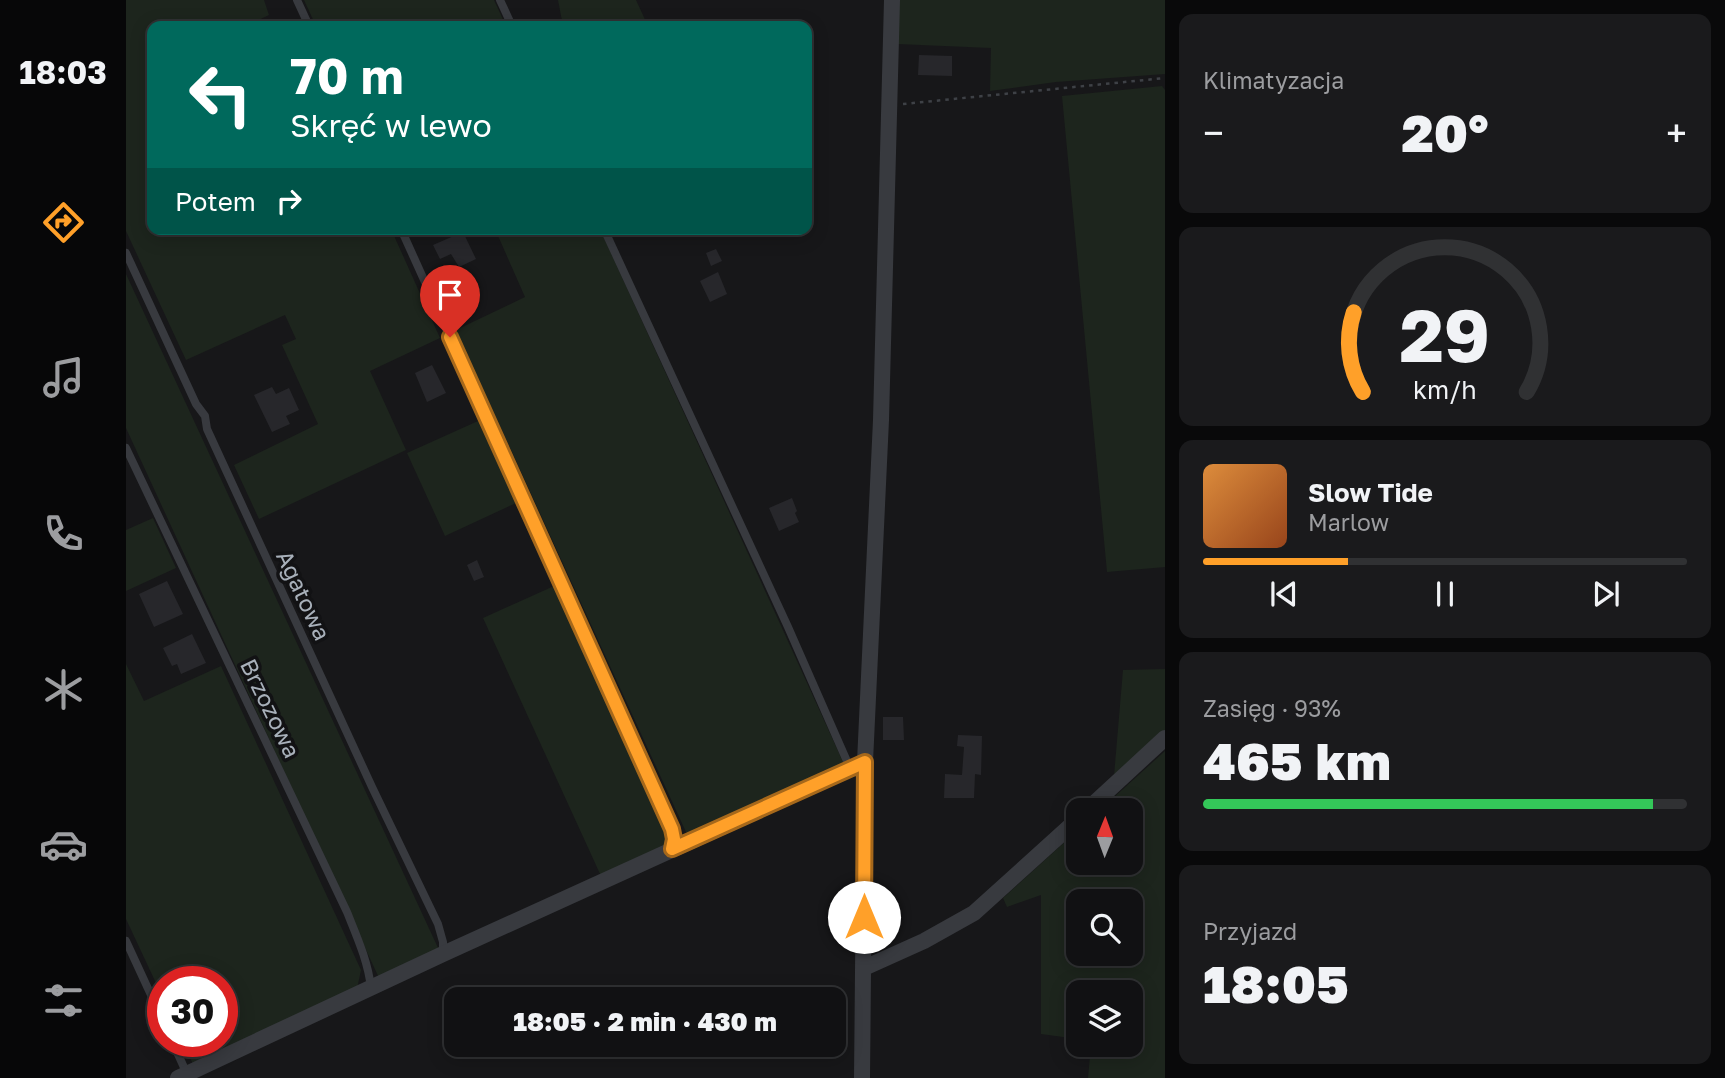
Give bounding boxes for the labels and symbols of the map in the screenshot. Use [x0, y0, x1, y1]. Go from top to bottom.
pin [420, 265, 480, 337]
street label: Agatowa [271, 546, 337, 644]
street label: Brzozowa [235, 654, 307, 762]
north arrow [1066, 798, 1143, 875]
position arrow [827, 880, 901, 954]
speed limit sign: 30 [147, 966, 238, 1057]

